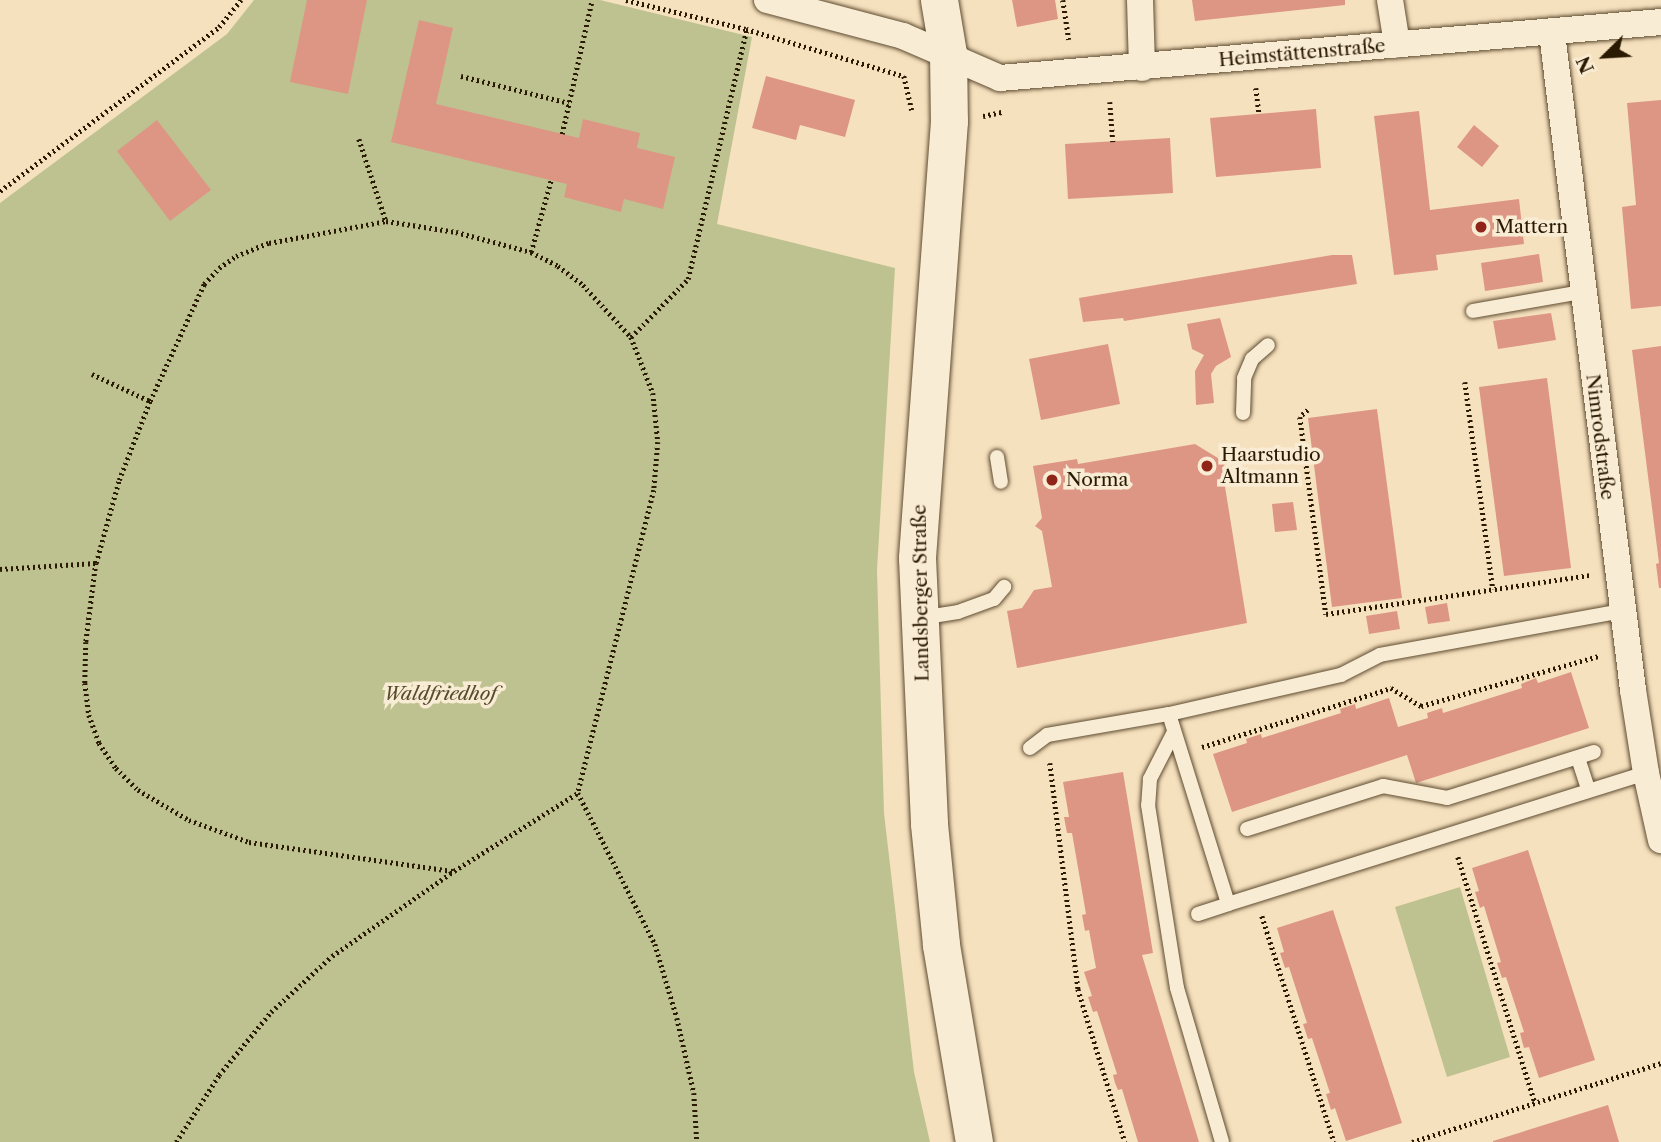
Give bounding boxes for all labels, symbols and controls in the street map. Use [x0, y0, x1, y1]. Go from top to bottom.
north arrow [1570, 21, 1640, 91]
street label: Heimstättenstraße [1218, 34, 1386, 72]
text: N [1571, 53, 1599, 77]
place label: Mattern [1495, 216, 1568, 238]
marker: Mattern [1473, 219, 1489, 235]
street label: Nimrodstraße [1581, 373, 1619, 501]
place label: Haarstudio Altmann [1221, 444, 1321, 488]
marker: Haarstudio Altmann [1199, 458, 1215, 474]
place label: Norma [1066, 469, 1129, 491]
marker: Norma [1044, 472, 1060, 488]
street label: Landsberger Straße [908, 504, 934, 682]
park label: Waldfriedhof [384, 683, 496, 705]

